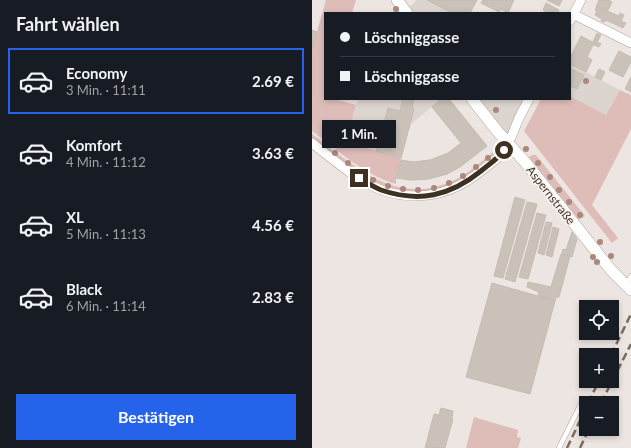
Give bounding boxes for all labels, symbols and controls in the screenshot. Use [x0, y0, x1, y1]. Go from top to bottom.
text: Fahrt wählen [16, 13, 120, 35]
text: Löschniggasse [364, 28, 459, 46]
icon: car [18, 63, 54, 99]
text: Economy [66, 64, 127, 82]
text: Löschniggasse [364, 67, 459, 85]
text: 2.69 € [252, 72, 294, 90]
text: 3 Min. · 11:11 [66, 82, 146, 98]
callout: 1 Min. [322, 120, 396, 148]
text: 1 Min. [341, 126, 377, 142]
icon: car [18, 135, 54, 171]
text: Komfort [66, 136, 122, 154]
route start [495, 141, 513, 159]
text: 3.63 € [252, 144, 294, 162]
text: 4 Min. · 11:12 [66, 154, 146, 170]
street label: Aspernstraße [523, 163, 579, 227]
route end [350, 169, 368, 187]
icon: car [18, 207, 54, 243]
text: XL [66, 208, 84, 226]
text: 4.56 € [252, 216, 294, 234]
text: 5 Min. · 11:13 [66, 226, 146, 242]
icon: car [18, 279, 54, 315]
text: Black [66, 280, 102, 298]
text: 2.83 € [252, 288, 294, 306]
text: 6 Min. · 11:14 [66, 298, 146, 314]
map controls [579, 300, 619, 436]
button: locate [579, 300, 619, 340]
button: + [579, 348, 619, 388]
button: Bestätigen [16, 394, 296, 440]
button: − [579, 396, 619, 436]

